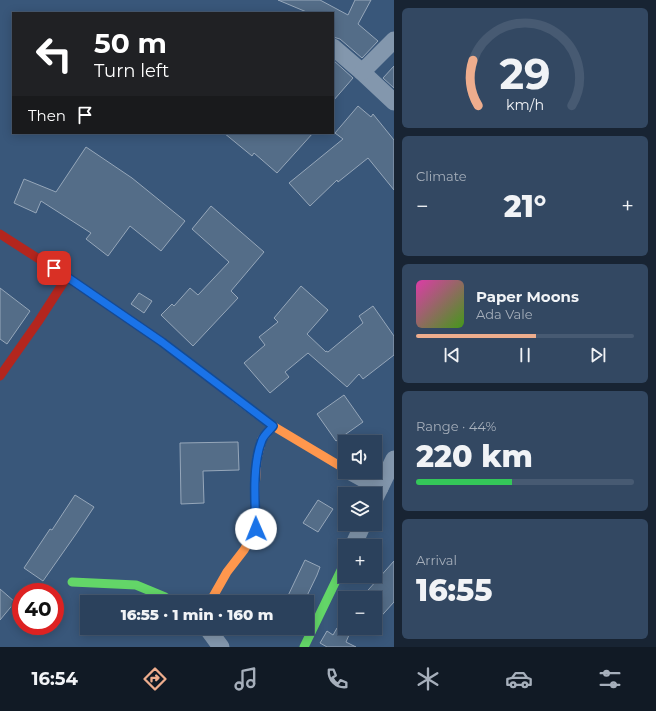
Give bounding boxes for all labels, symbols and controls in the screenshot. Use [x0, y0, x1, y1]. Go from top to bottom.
text: 50 m [94, 26, 167, 60]
icon: left [28, 28, 80, 80]
text: 29 [499, 49, 551, 99]
text: Turn left [94, 60, 169, 82]
text: km/h [506, 95, 544, 113]
icon: arrive [74, 104, 96, 126]
text: Then [28, 106, 66, 125]
text: Climate [416, 168, 467, 184]
text: 21° [504, 188, 546, 225]
text: − [416, 193, 429, 220]
text: + [621, 193, 634, 220]
pin [37, 251, 71, 285]
icon: arrive [43, 257, 65, 279]
text: Paper Moons [476, 287, 579, 306]
text: Ada Vale [476, 306, 533, 322]
icon: previous [441, 344, 463, 366]
icon: pause [514, 344, 536, 366]
icon: next [587, 344, 609, 366]
text: Range · 44% [416, 418, 496, 434]
map controls [338, 435, 382, 635]
button: sound [338, 435, 382, 479]
text: 220 km [416, 438, 533, 475]
button: layers [338, 487, 382, 531]
position arrow [235, 508, 277, 550]
button: + [338, 539, 382, 583]
text: Arrival [416, 552, 457, 568]
text: 16:55 [416, 572, 492, 609]
speed limit sign: 40 [12, 583, 64, 635]
button: − [338, 591, 382, 635]
text: 16:55 · 1 min · 160 m [121, 605, 273, 624]
icon: directions [141, 665, 169, 693]
icon: music [232, 665, 260, 693]
icon: phone [323, 665, 351, 693]
icon: climate [414, 665, 442, 693]
icon: car [505, 665, 533, 693]
icon: filters [596, 665, 624, 693]
text: 16:54 [32, 668, 78, 690]

